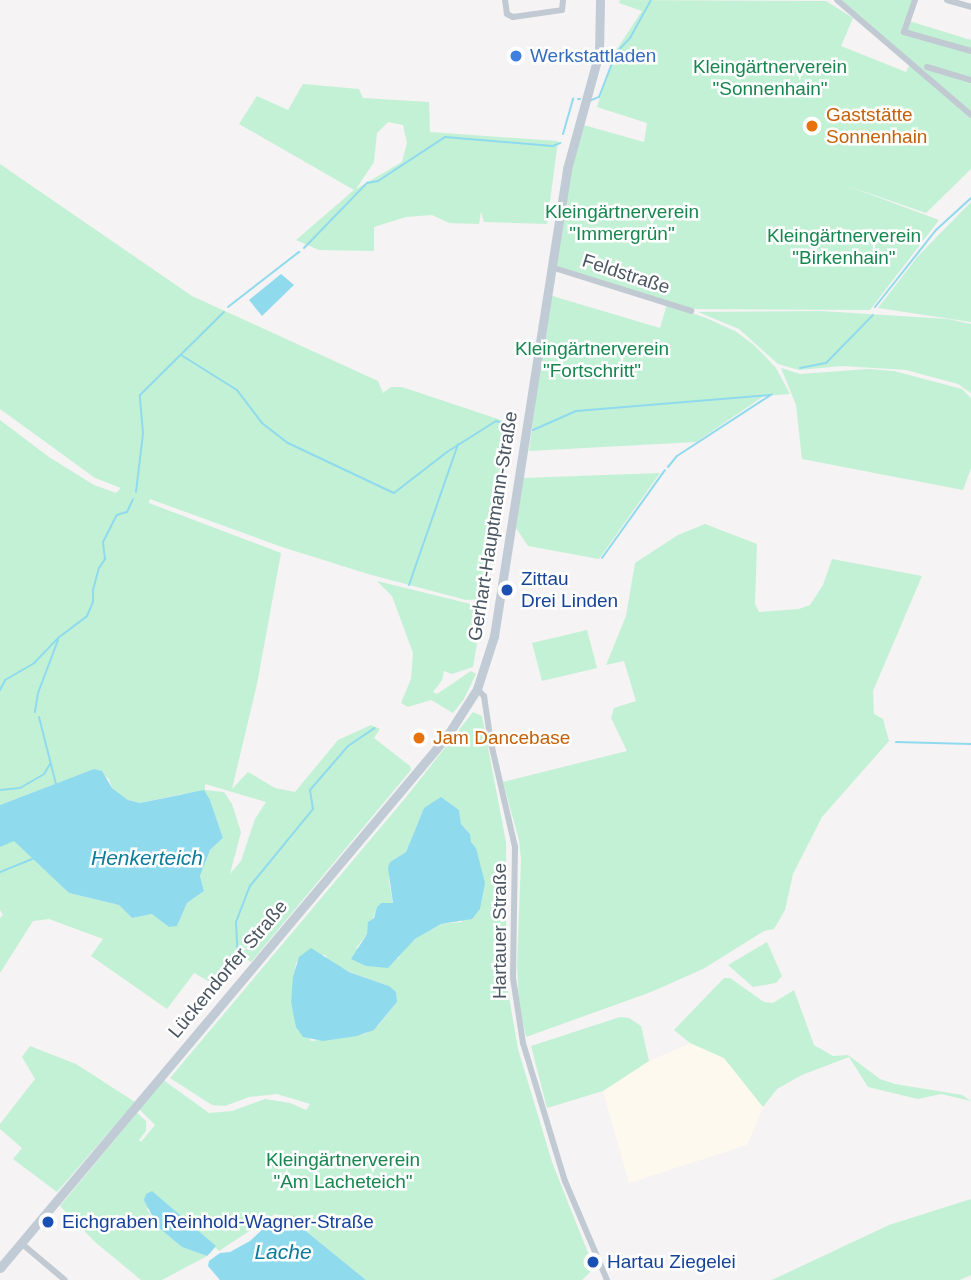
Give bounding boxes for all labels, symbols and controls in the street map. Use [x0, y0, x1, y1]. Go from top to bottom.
place label: Werkstattladen [530, 45, 656, 67]
marker: Werkstattladen [508, 48, 524, 64]
park label: Kleingärtnerverein "Sonnenhain" [693, 56, 847, 100]
place label: Gaststätte Sonnenhain [826, 104, 927, 148]
marker: Gaststätte Sonnenhain [804, 118, 820, 134]
park label: Kleingärtnerverein "Immergrün" [545, 201, 699, 245]
park label: Kleingärtnerverein "Birkenhain" [767, 225, 921, 269]
street label: Feldstraße [579, 249, 673, 299]
park label: Kleingärtnerverein "Fortschritt" [515, 338, 669, 382]
street label: Gerhart-Hauptmann-Straße [464, 409, 522, 643]
place label: Zittau Drei Linden [521, 568, 618, 612]
marker: Zittau Drei Linden [499, 582, 515, 598]
place label: Jam Dancebase [433, 727, 570, 749]
marker: Jam Dancebase [411, 730, 427, 746]
water label: Henkerteich [91, 845, 203, 871]
street label: Hartauer Straße [489, 863, 511, 999]
street label: Lückendorfer Straße [164, 895, 292, 1043]
park label: Kleingärtnerverein "Am Lacheteich" [266, 1149, 420, 1193]
place label: Eichgraben Reinhold-Wagner-Straße [62, 1211, 374, 1233]
marker: Eichgraben Reinhold-Wagner-Straße [40, 1214, 56, 1230]
water label: Lache [254, 1239, 312, 1265]
place label: Hartau Ziegelei [607, 1251, 736, 1273]
marker: Hartau Ziegelei [585, 1254, 601, 1270]

